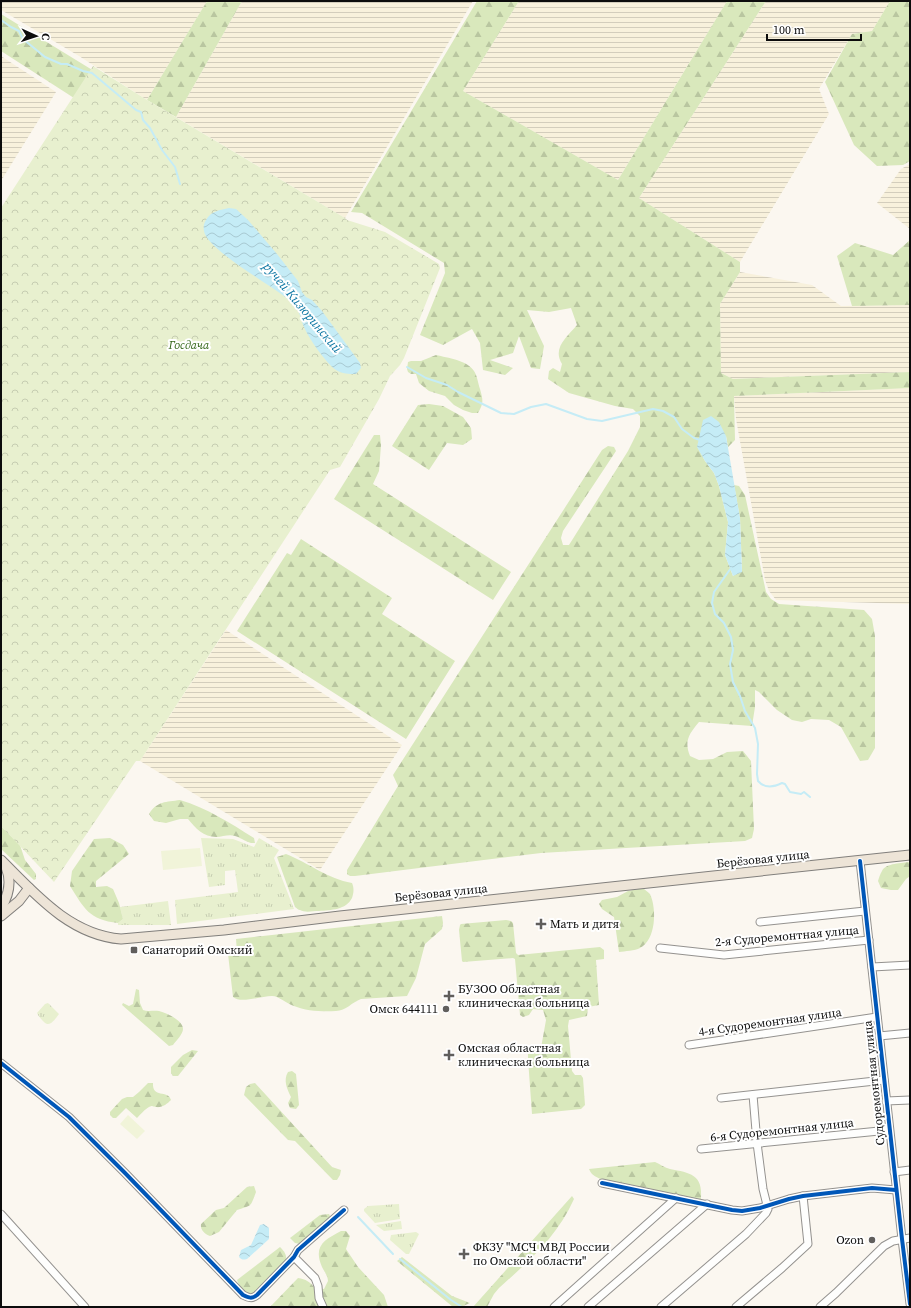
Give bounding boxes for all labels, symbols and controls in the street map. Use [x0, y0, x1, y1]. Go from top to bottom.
north arrow [16, 16, 56, 56]
scale bar [767, 16, 861, 42]
text: 100 m [773, 22, 805, 38]
text: С [38, 33, 53, 40]
water label: ручей Кизюринский [259, 258, 346, 357]
park label: Госдача [168, 337, 210, 353]
street label: Берёзовая улица [716, 846, 811, 872]
street label: Берёзовая улица [394, 880, 489, 906]
place label: Мать и дитя [550, 916, 619, 932]
marker: Мать и дитя [535, 918, 547, 930]
street label: 2-я Судоремонтная улица [714, 922, 860, 950]
place label: Санаторий Омский [142, 942, 253, 958]
marker: Санаторий Омский [129, 945, 139, 955]
place label: БУЗОО Областная клиническая больница [458, 981, 591, 1011]
marker: БУЗОО Областная клиническая больница [443, 990, 455, 1002]
place label: Омск 644111 [369, 1001, 438, 1017]
marker: Омск 644111 [441, 1004, 451, 1014]
street label: 4-я Судоремонтная улица [697, 1004, 843, 1040]
street label: Судоремонтная улица [859, 1019, 889, 1146]
place label: Омская областная клиническая больница [458, 1040, 591, 1070]
marker: Омская областная клиническая больница [443, 1049, 455, 1061]
street label: 6-я Судоремонтная улица [709, 1114, 855, 1145]
place label: Ozon [836, 1232, 864, 1248]
marker: Ozon [867, 1235, 877, 1245]
place label: ФКЗУ "МСЧ МВД России по Омской области" [473, 1239, 610, 1269]
marker: ФКЗУ "МСЧ МВД России по Омской области" [458, 1248, 470, 1260]

